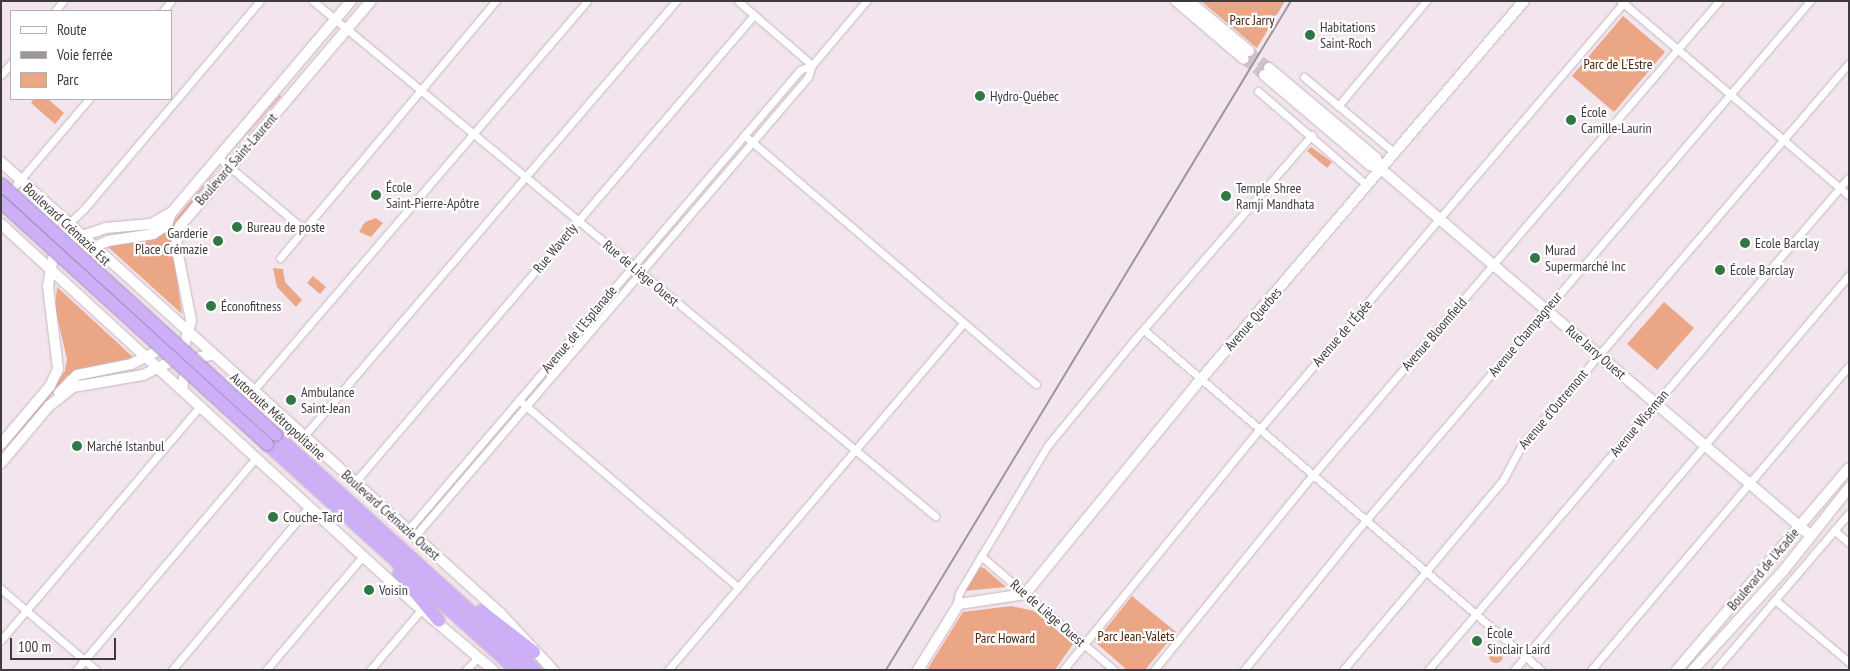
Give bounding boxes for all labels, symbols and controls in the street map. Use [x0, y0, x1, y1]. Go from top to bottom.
legend [10, 10, 172, 100]
park label: Parc Jarry [1229, 12, 1275, 28]
place label: Habitations Saint-Roch [1320, 19, 1375, 52]
text: Route [57, 20, 87, 39]
marker: Habitations Saint-Roch [1304, 29, 1316, 41]
text: Voie ferrée [57, 45, 113, 64]
park label: Parc de L'Estre [1583, 56, 1653, 72]
text: Parc [57, 70, 79, 89]
place label: Hydro-Québec [990, 88, 1059, 104]
marker: Hydro-Québec [974, 90, 986, 102]
place label: École Camille-Laurin [1581, 104, 1652, 136]
street label: Boulevard Saint-Laurent [191, 109, 281, 209]
marker: École Camille-Laurin [1565, 114, 1577, 126]
street label: Boulevard Crémazie Est [20, 179, 114, 269]
place label: École Saint-Pierre-Apôtre [386, 179, 479, 212]
place label: Temple Shree Ramji Mandhata [1236, 180, 1314, 212]
marker: École Saint-Pierre-Apôtre [370, 189, 382, 201]
marker: Temple Shree Ramji Mandhata [1220, 190, 1232, 202]
place label: Bureau de poste [247, 219, 325, 235]
street label: Rue Waverly [529, 220, 581, 276]
marker: Bureau de poste [231, 221, 243, 233]
place label: Garderie Place Crémazie [135, 225, 208, 258]
marker: Garderie Place Crémazie [212, 235, 224, 247]
place label: Ecole Barclay [1755, 235, 1819, 251]
street label: Rue de Liège Ouest [600, 236, 682, 310]
marker: Ecole Barclay [1739, 237, 1751, 249]
place label: Murad Supermarché Inc [1545, 242, 1626, 274]
marker: Murad Supermarché Inc [1529, 252, 1541, 264]
place label: École Barclay [1730, 262, 1794, 278]
marker: École Barclay [1714, 264, 1726, 276]
street label: Avenue de l'Esplanade [538, 282, 620, 376]
street label: Avenue Querbes [1221, 284, 1285, 354]
street label: Avenue Champagneur [1485, 288, 1565, 380]
street label: Avenue Bloomfield [1398, 294, 1470, 374]
street label: Avenue de l'Épée [1309, 296, 1375, 370]
place label: Éconofitness [221, 298, 281, 314]
marker: Éconofitness [205, 300, 217, 312]
street label: Rue Jarry Ouest [1562, 321, 1630, 383]
street label: Avenue d'Outremont [1515, 366, 1591, 452]
street label: Autoroute Métropolitaine [227, 369, 329, 463]
place label: Ambulance Saint-Jean [301, 384, 354, 417]
street label: Avenue Wiseman [1606, 386, 1672, 460]
marker: Ambulance Saint-Jean [285, 394, 297, 406]
place label: Marché Istanbul [87, 438, 164, 454]
marker: Marché Istanbul [71, 440, 83, 452]
street label: Boulevard Crémazie Ouest [338, 466, 444, 564]
place label: Couche-Tard [283, 509, 342, 525]
marker: Couche-Tard [267, 511, 279, 523]
street label: Boulevard de l'Acadie [1724, 524, 1802, 614]
street label: Rue de Liège Ouest [1007, 576, 1089, 650]
place label: Voisin [379, 582, 408, 598]
marker: Voisin [363, 584, 375, 596]
place label: École Sinclair Laird [1487, 625, 1550, 658]
scale bar [12, 628, 119, 660]
park label: Parc Jean-Valets [1097, 628, 1175, 644]
park label: Parc Howard [975, 630, 1035, 646]
marker: École Sinclair Laird [1471, 635, 1483, 647]
text: 100 m [18, 637, 51, 656]

